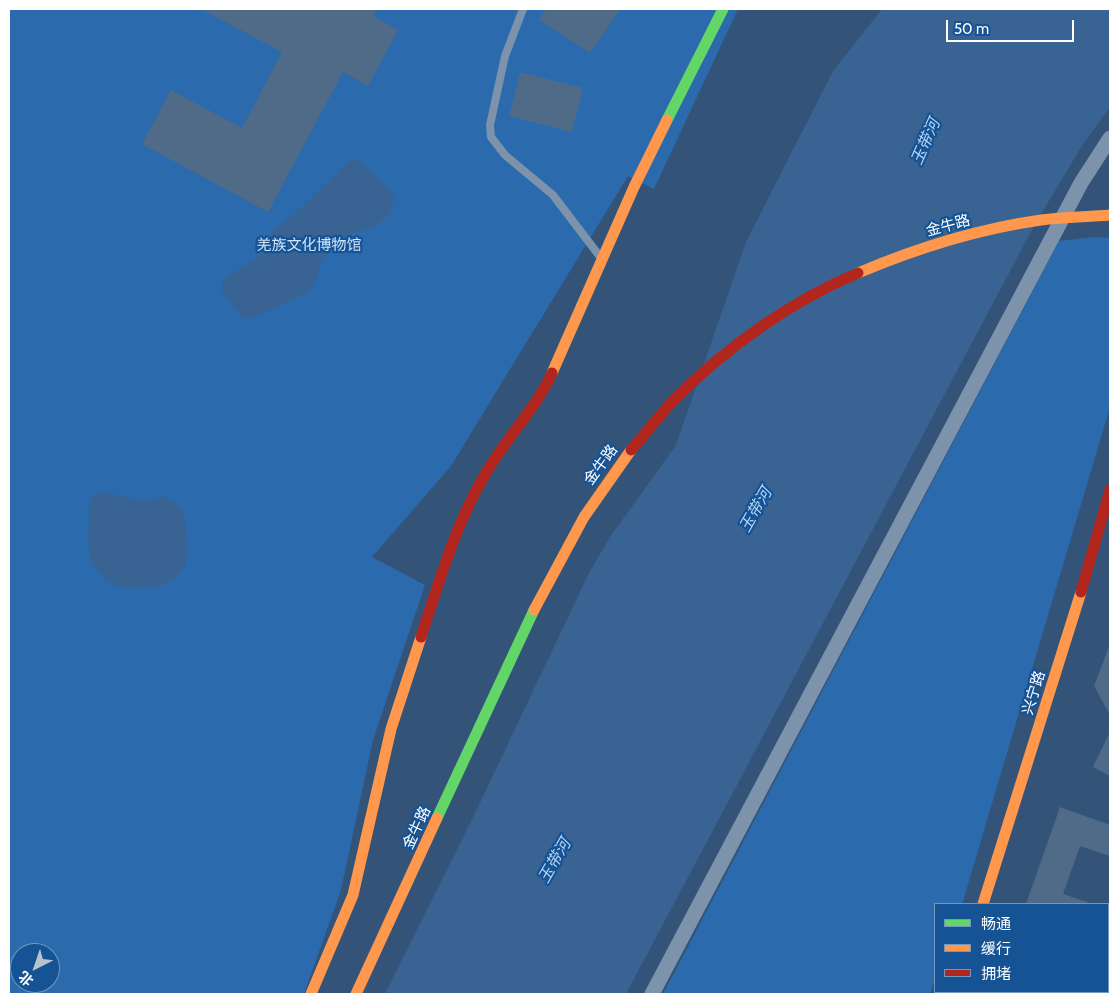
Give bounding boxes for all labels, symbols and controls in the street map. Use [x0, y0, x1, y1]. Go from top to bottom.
scale bar [949, 10, 1076, 42]
text: 50 m [954, 20, 989, 38]
water label: 玉带河 [907, 116, 945, 168]
street label: 金牛路 [924, 211, 972, 241]
park label: 羌族文化博物馆 [257, 237, 361, 255]
street label: 金牛路 [580, 442, 622, 488]
water label: 玉带河 [736, 484, 776, 536]
street label: 兴宁路 [1019, 669, 1049, 717]
street label: 金牛路 [399, 804, 435, 852]
water label: 玉带河 [535, 835, 575, 887]
legend [934, 903, 1109, 993]
text: 畅通 [981, 915, 1011, 933]
text: 缓行 [981, 940, 1011, 958]
north arrow [10, 943, 60, 993]
text: 拥堵 [981, 965, 1011, 983]
text: 北 [15, 967, 37, 990]

